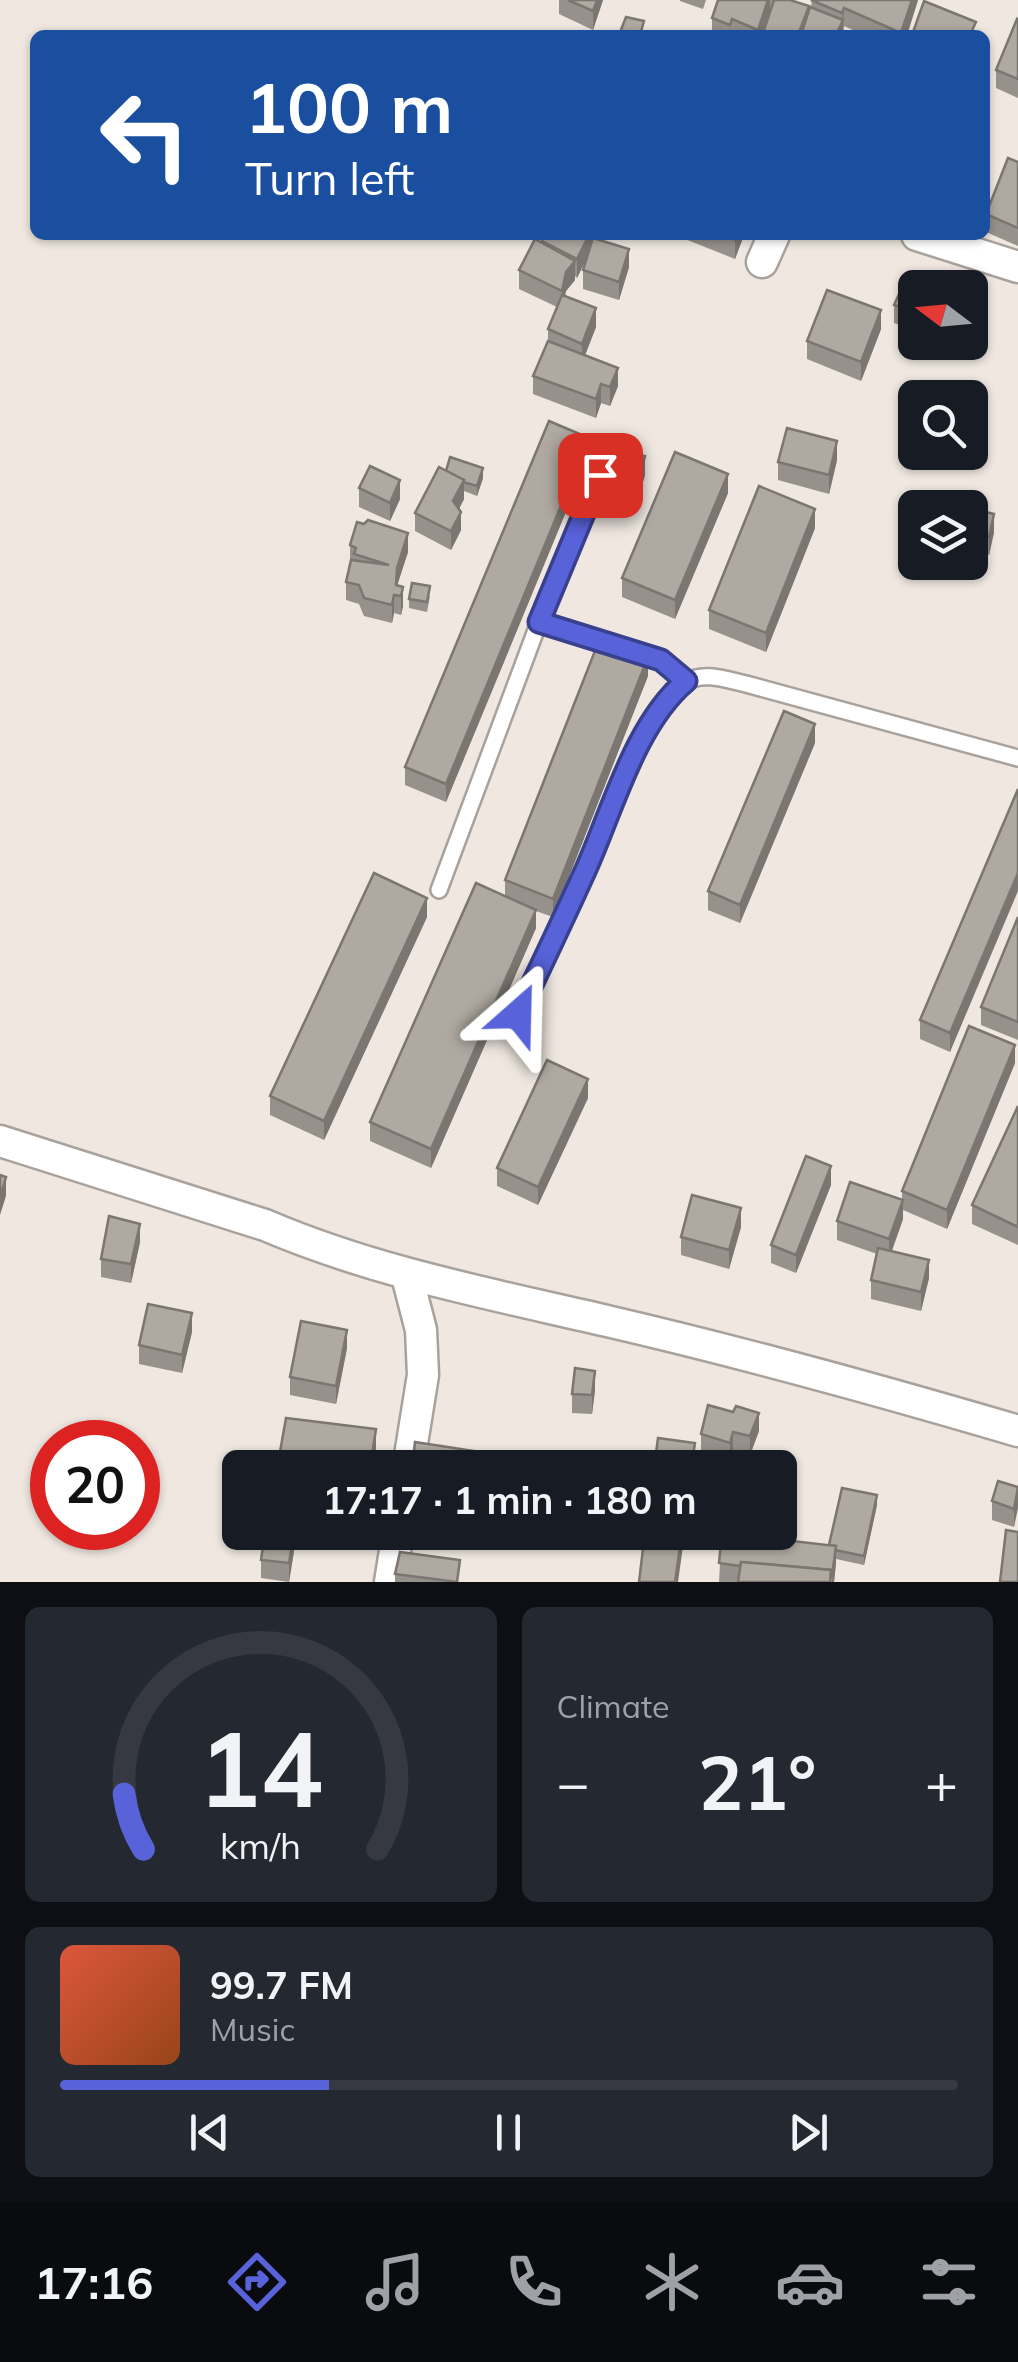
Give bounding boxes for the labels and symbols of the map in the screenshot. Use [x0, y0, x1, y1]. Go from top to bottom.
north arrow [898, 270, 988, 360]
pin [558, 433, 643, 518]
position arrow [466, 962, 570, 1066]
speed limit sign: 20 [30, 1420, 160, 1550]

